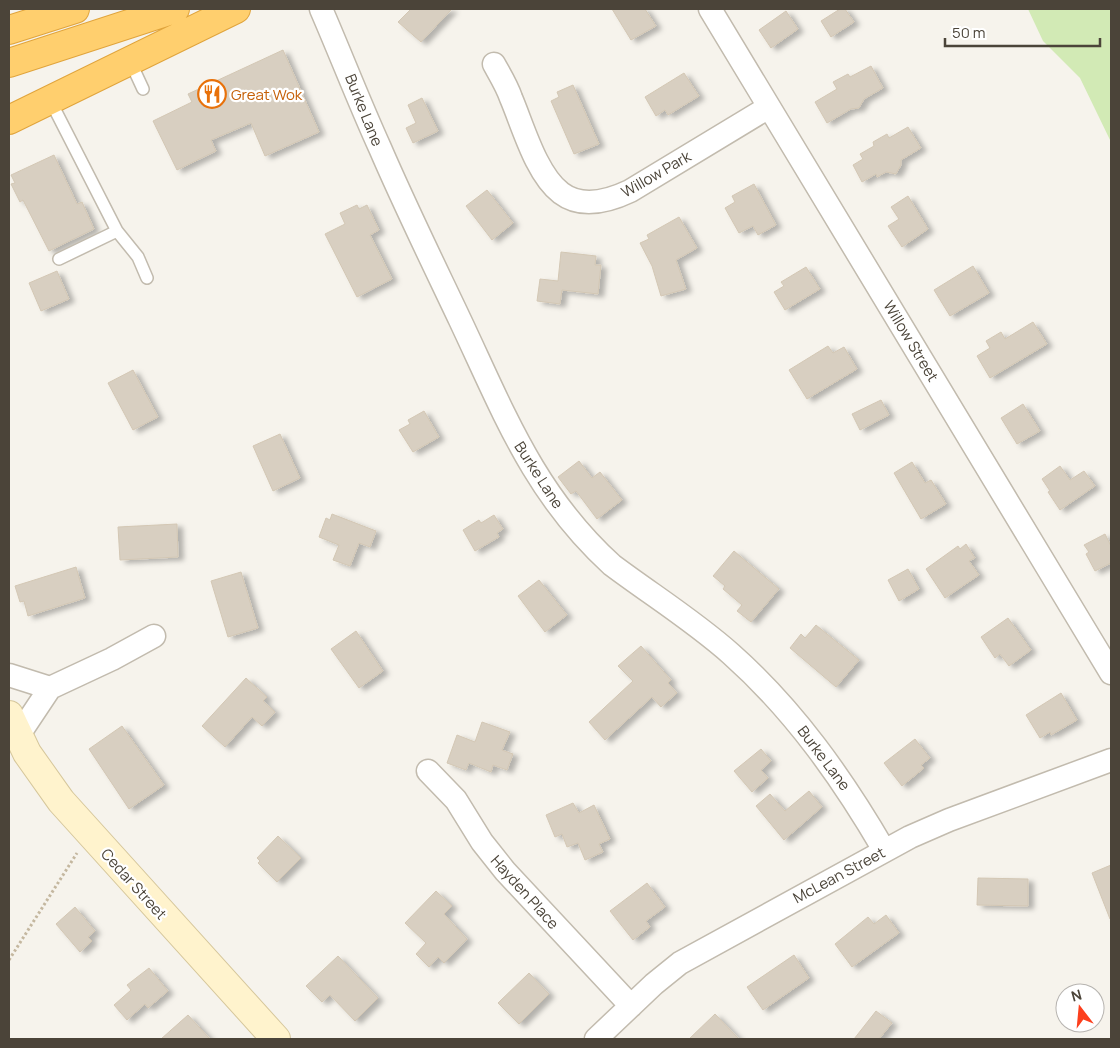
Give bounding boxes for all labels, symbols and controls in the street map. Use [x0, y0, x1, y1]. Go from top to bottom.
scale bar [945, 15, 1100, 47]
text: 50 m [952, 22, 986, 43]
street label: Burke Lane [340, 71, 388, 149]
restaurant icon: Great Wok [197, 79, 227, 109]
place label: Great Wok [231, 84, 303, 105]
street label: Willow Park [617, 145, 695, 202]
street label: Willow Street [878, 296, 944, 386]
street label: Burke Lane [509, 437, 569, 513]
street label: Burke Lane [793, 721, 855, 795]
street label: McLean Street [789, 842, 889, 908]
street label: Cedar Street [96, 844, 172, 924]
street label: Hayden Place [486, 850, 564, 934]
north arrow [1055, 983, 1105, 1033]
text: N [1069, 985, 1084, 1006]

